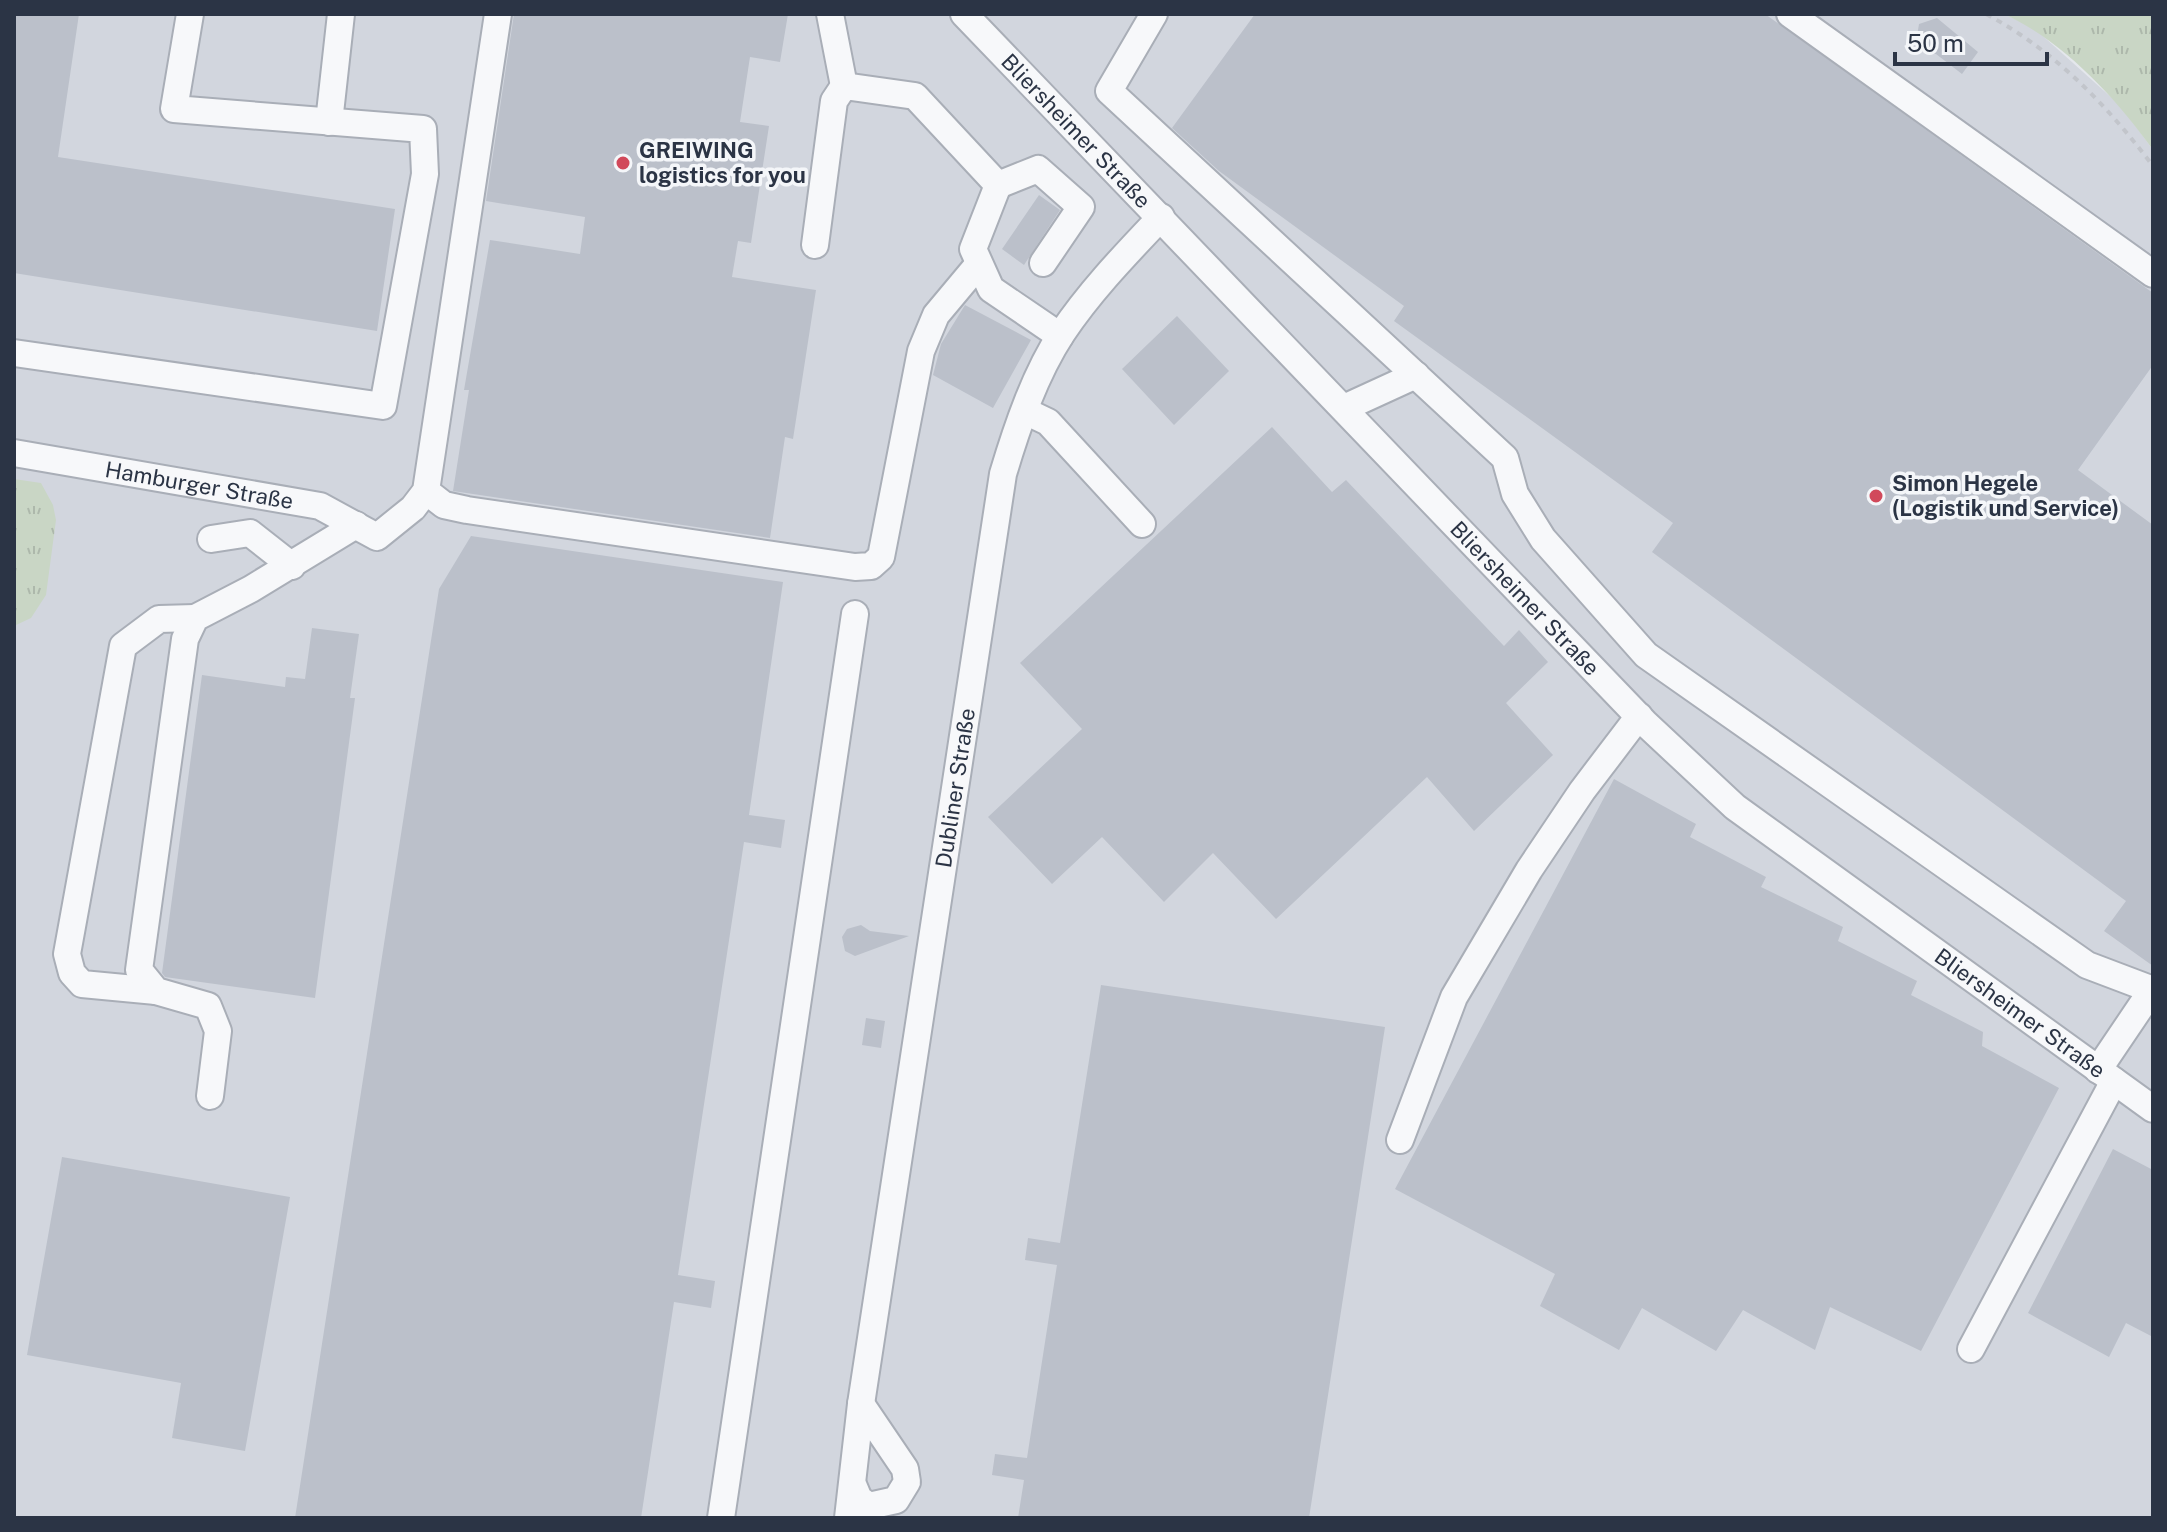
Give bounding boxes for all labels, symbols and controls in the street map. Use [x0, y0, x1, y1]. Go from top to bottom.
scale bar [1895, 16, 2047, 66]
text: 50 m [1907, 29, 1964, 57]
street label: Bliersheimer Straße [996, 48, 1156, 213]
place label: GREIWING logistics for you [639, 137, 806, 188]
marker: GREIWING logistics for you [614, 154, 632, 172]
street label: Hamburger Straße [103, 456, 295, 514]
place label: Simon Hegele (Logistik und Service) [1892, 470, 2119, 521]
marker: Simon Hegele (Logistik und Service) [1867, 487, 1885, 505]
street label: Bliersheimer Straße [1445, 516, 1605, 681]
street label: Dubliner Straße [930, 706, 980, 870]
street label: Bliersheimer Straße [1930, 943, 2110, 1083]

